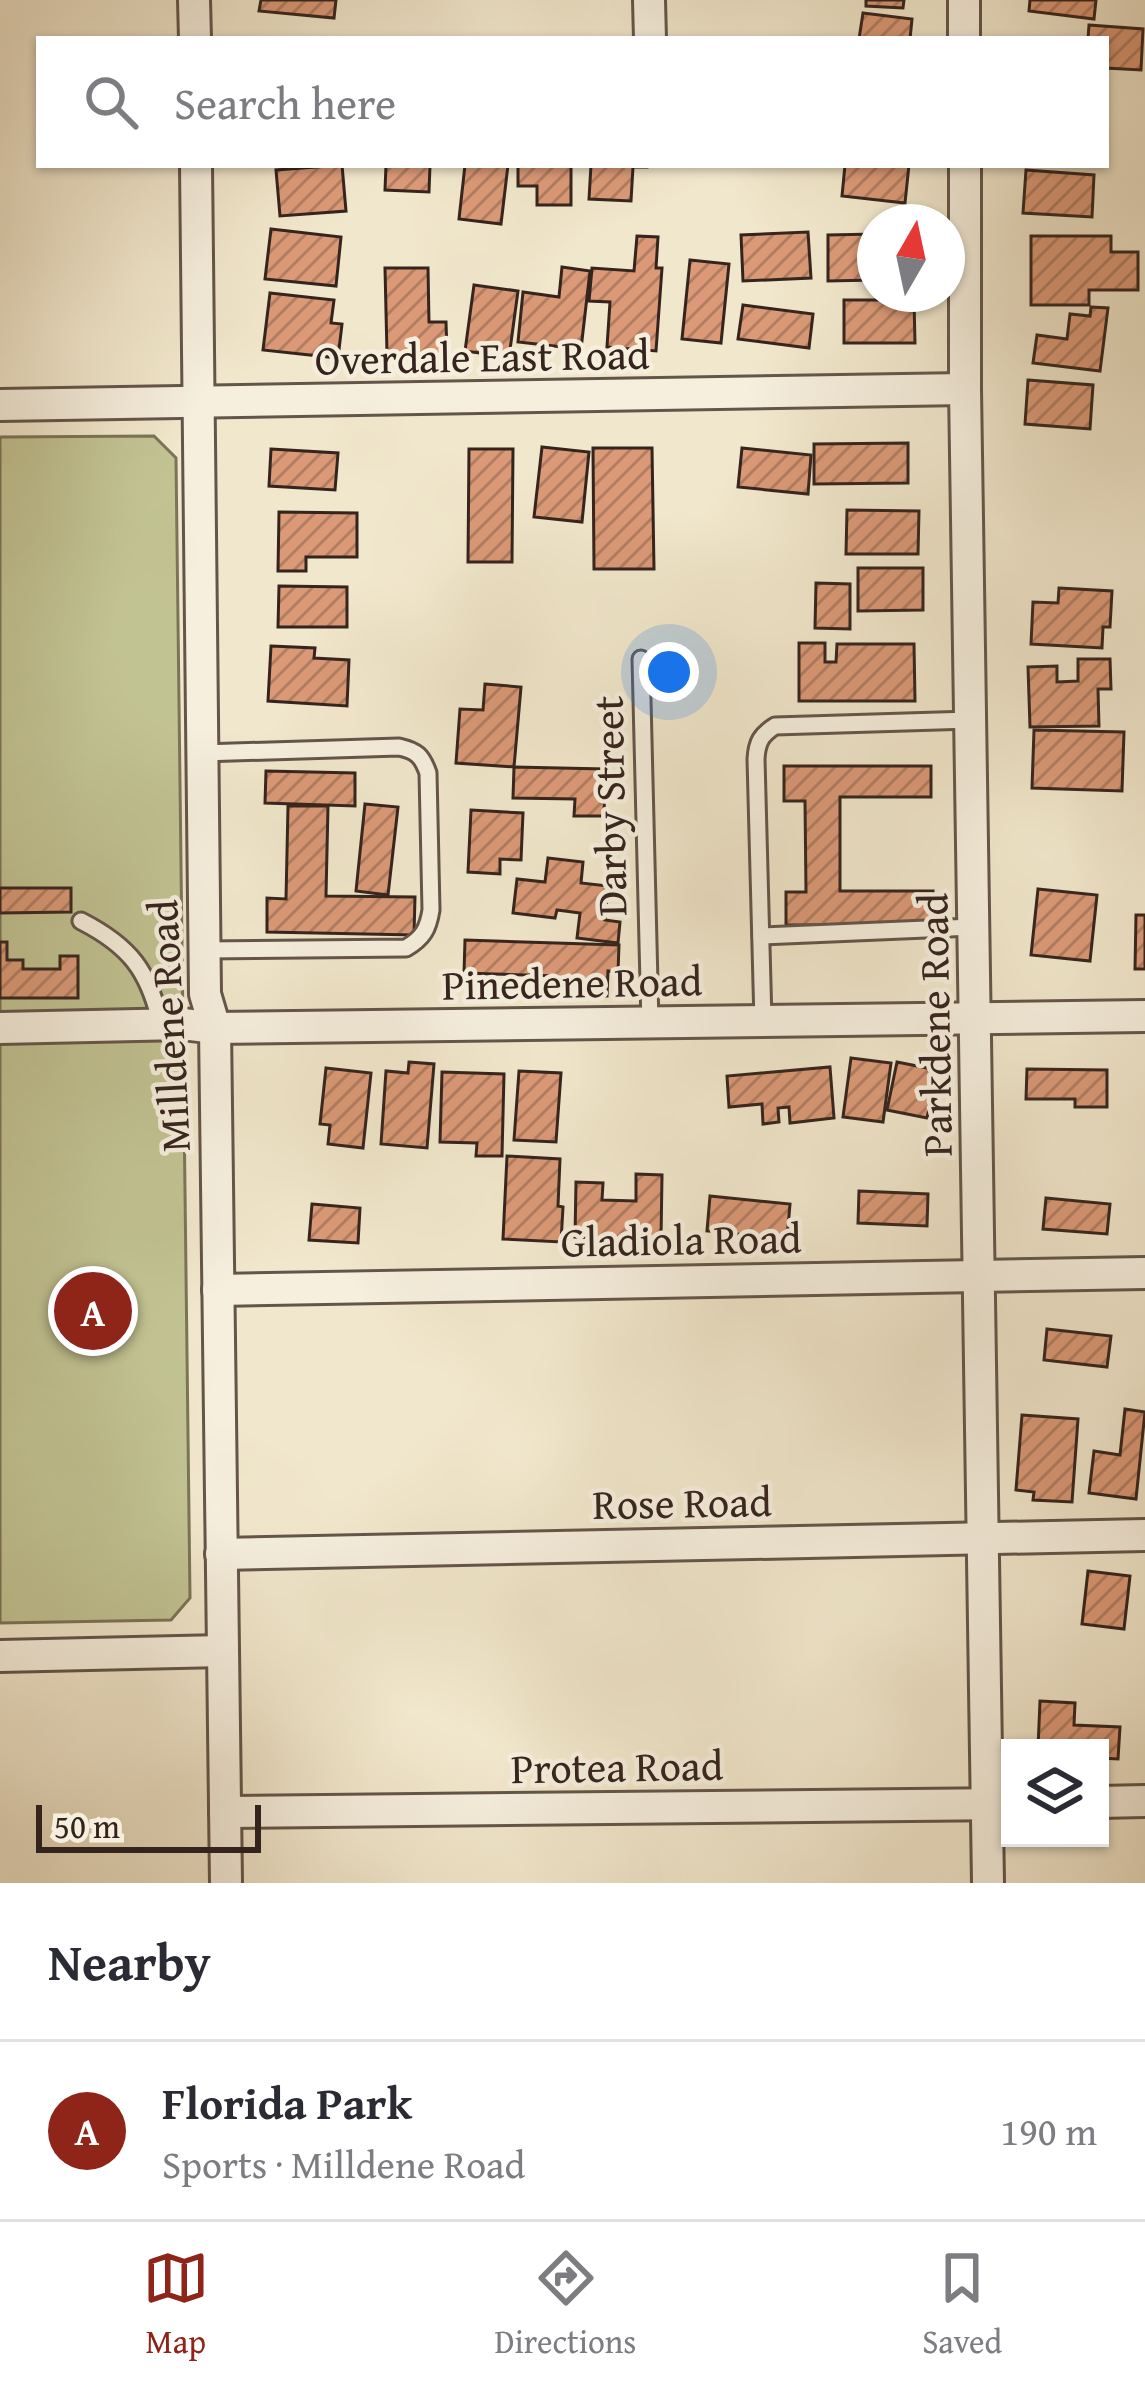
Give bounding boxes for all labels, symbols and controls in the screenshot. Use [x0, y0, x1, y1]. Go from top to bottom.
search box [36, 36, 1109, 168]
icon: search [78, 69, 144, 135]
text: Search here [174, 70, 396, 135]
north arrow [857, 204, 965, 312]
street label: Overdale East Road [314, 323, 650, 389]
your location [639, 642, 699, 702]
street label: Darby Street [577, 695, 641, 917]
street label: Parkdene Road [901, 892, 967, 1157]
street label: Milldene Road [131, 898, 205, 1154]
street label: Pinedene Road [441, 949, 703, 1015]
street label: Gladiola Road [560, 1206, 802, 1272]
pin: A [54, 1266, 132, 1356]
street label: Rose Road [592, 1470, 773, 1534]
street label: Protea Road [510, 1734, 724, 1798]
map controls [1001, 1739, 1109, 1847]
button: layers [1001, 1739, 1109, 1847]
scale bar [36, 1799, 261, 1852]
text: 50 m [54, 1802, 120, 1850]
text: Nearby [48, 1924, 211, 1999]
text: Florida Park [162, 2070, 412, 2135]
text: A [75, 2102, 99, 2159]
text: 190 m [1000, 2102, 1097, 2159]
text: Sports · Milldene Road [162, 2135, 525, 2192]
tab: Map [143, 2245, 209, 2365]
tab: Directions [495, 2245, 636, 2365]
tab: Saved [922, 2245, 1002, 2365]

